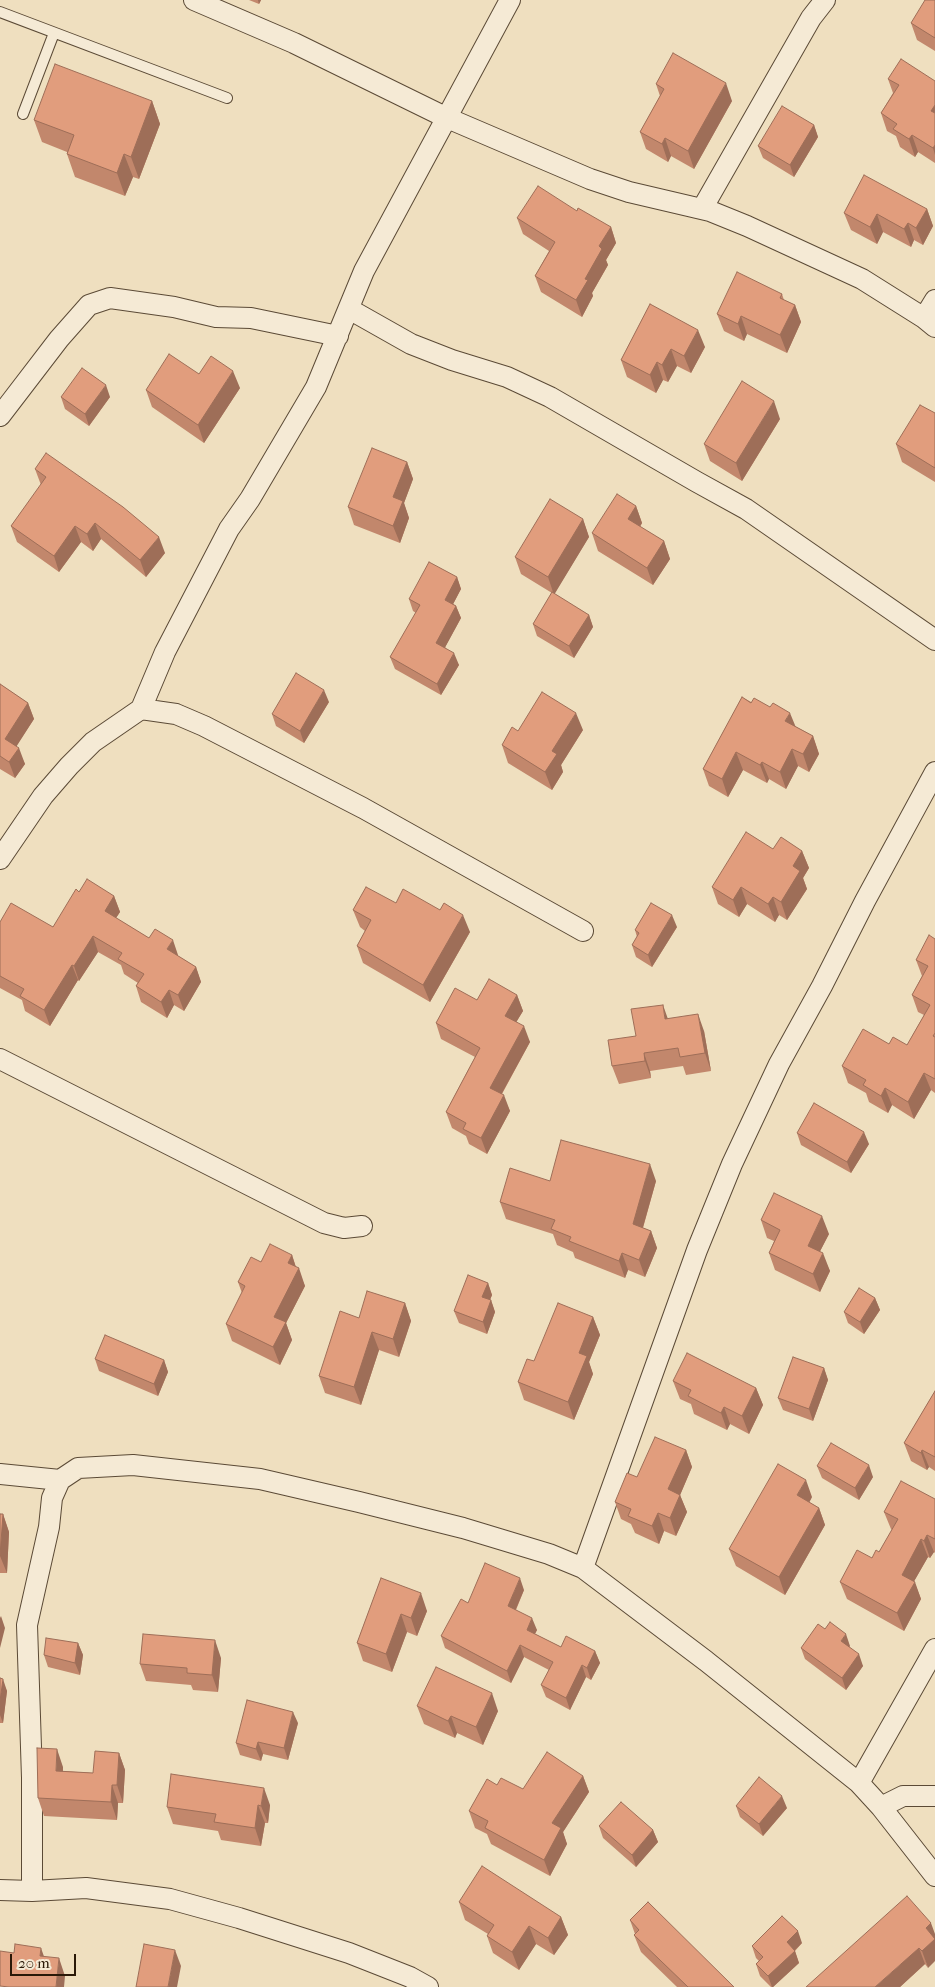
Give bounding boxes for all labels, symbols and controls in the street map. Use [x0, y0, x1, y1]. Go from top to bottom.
scale bar [12, 1944, 79, 1976]
text: 20 m [18, 1954, 50, 1972]

